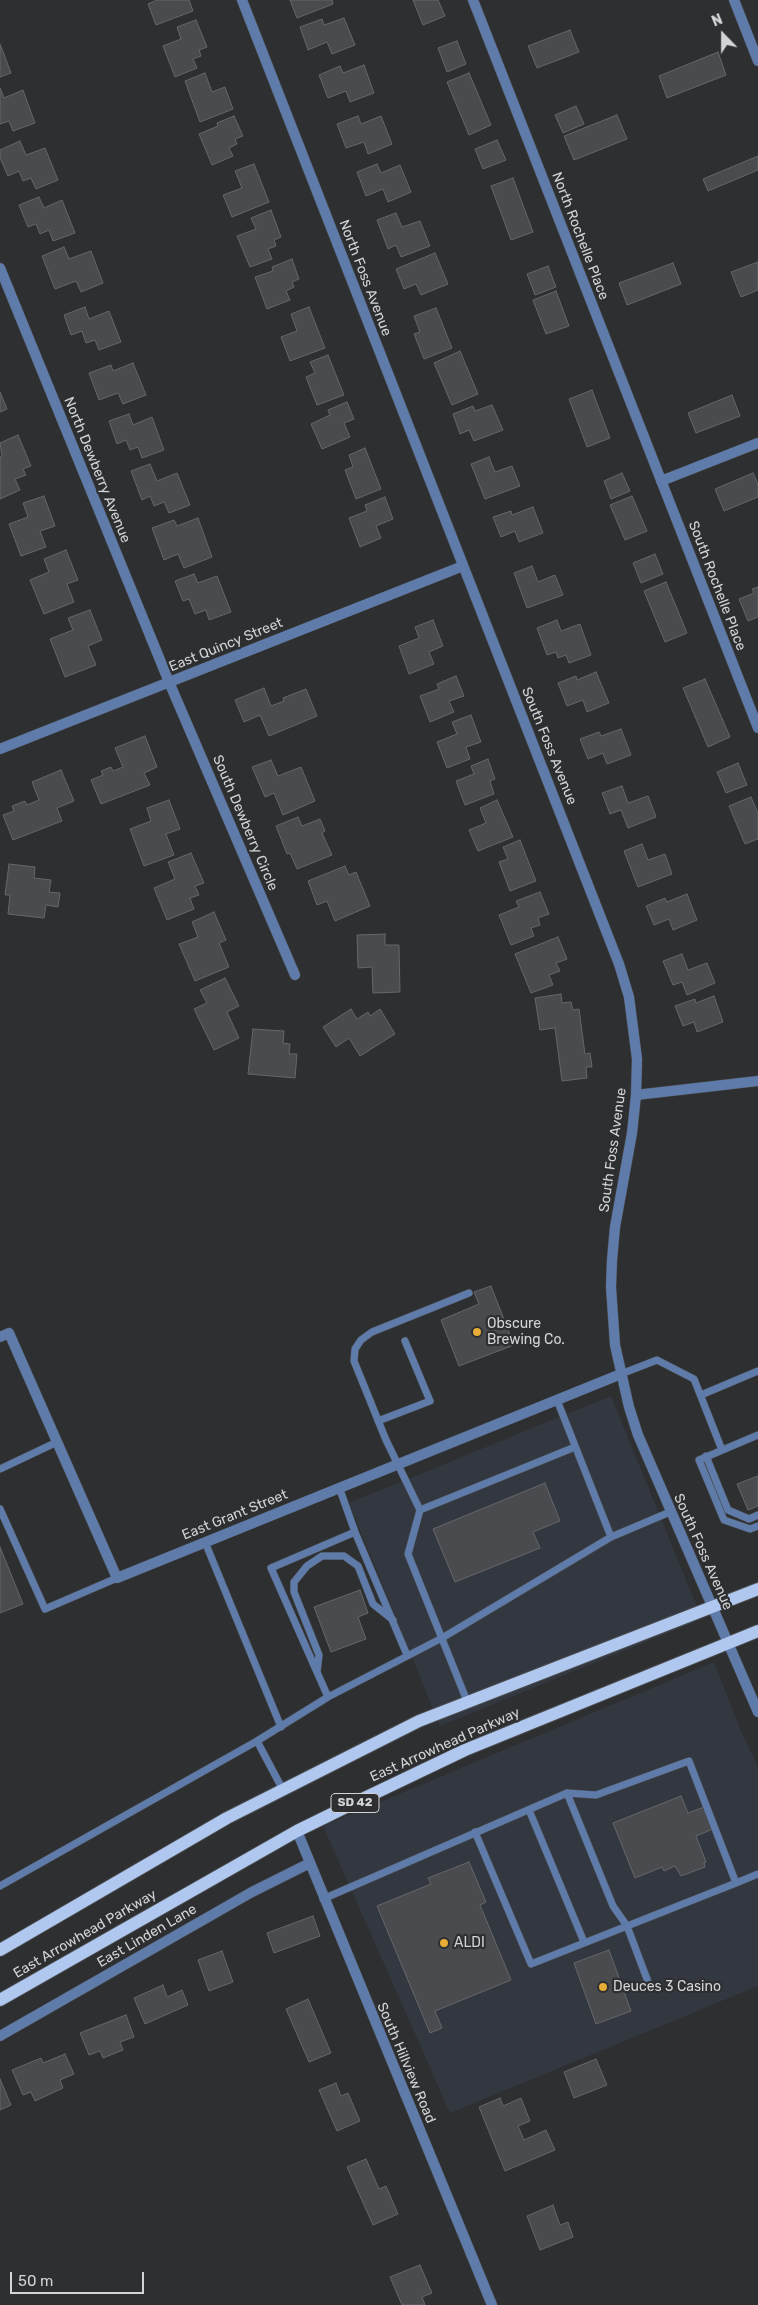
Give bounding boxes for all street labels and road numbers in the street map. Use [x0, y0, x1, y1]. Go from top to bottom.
street label: North Rochelle Place [548, 170, 612, 302]
street label: North Foss Avenue [335, 217, 395, 339]
street label: North Dewberry Avenue [60, 395, 134, 545]
street label: South Rochelle Place [685, 519, 749, 653]
street label: East Quincy Street [167, 615, 285, 675]
street label: South Foss Avenue [518, 685, 580, 807]
street label: South Dewberry Circle [209, 753, 281, 893]
street label: South Foss Avenue [596, 1087, 630, 1213]
street label: East Grant Street [180, 1486, 290, 1544]
street label: South Foss Avenue [670, 1491, 736, 1613]
street label: East Arrowhead Parkway [367, 1704, 523, 1786]
road number: SD 42 [331, 1794, 379, 1812]
street label: East Arrowhead Parkway [10, 1886, 160, 1982]
street label: East Linden Lane [94, 1901, 200, 1971]
street label: South Hillview Road [373, 2000, 439, 2126]

